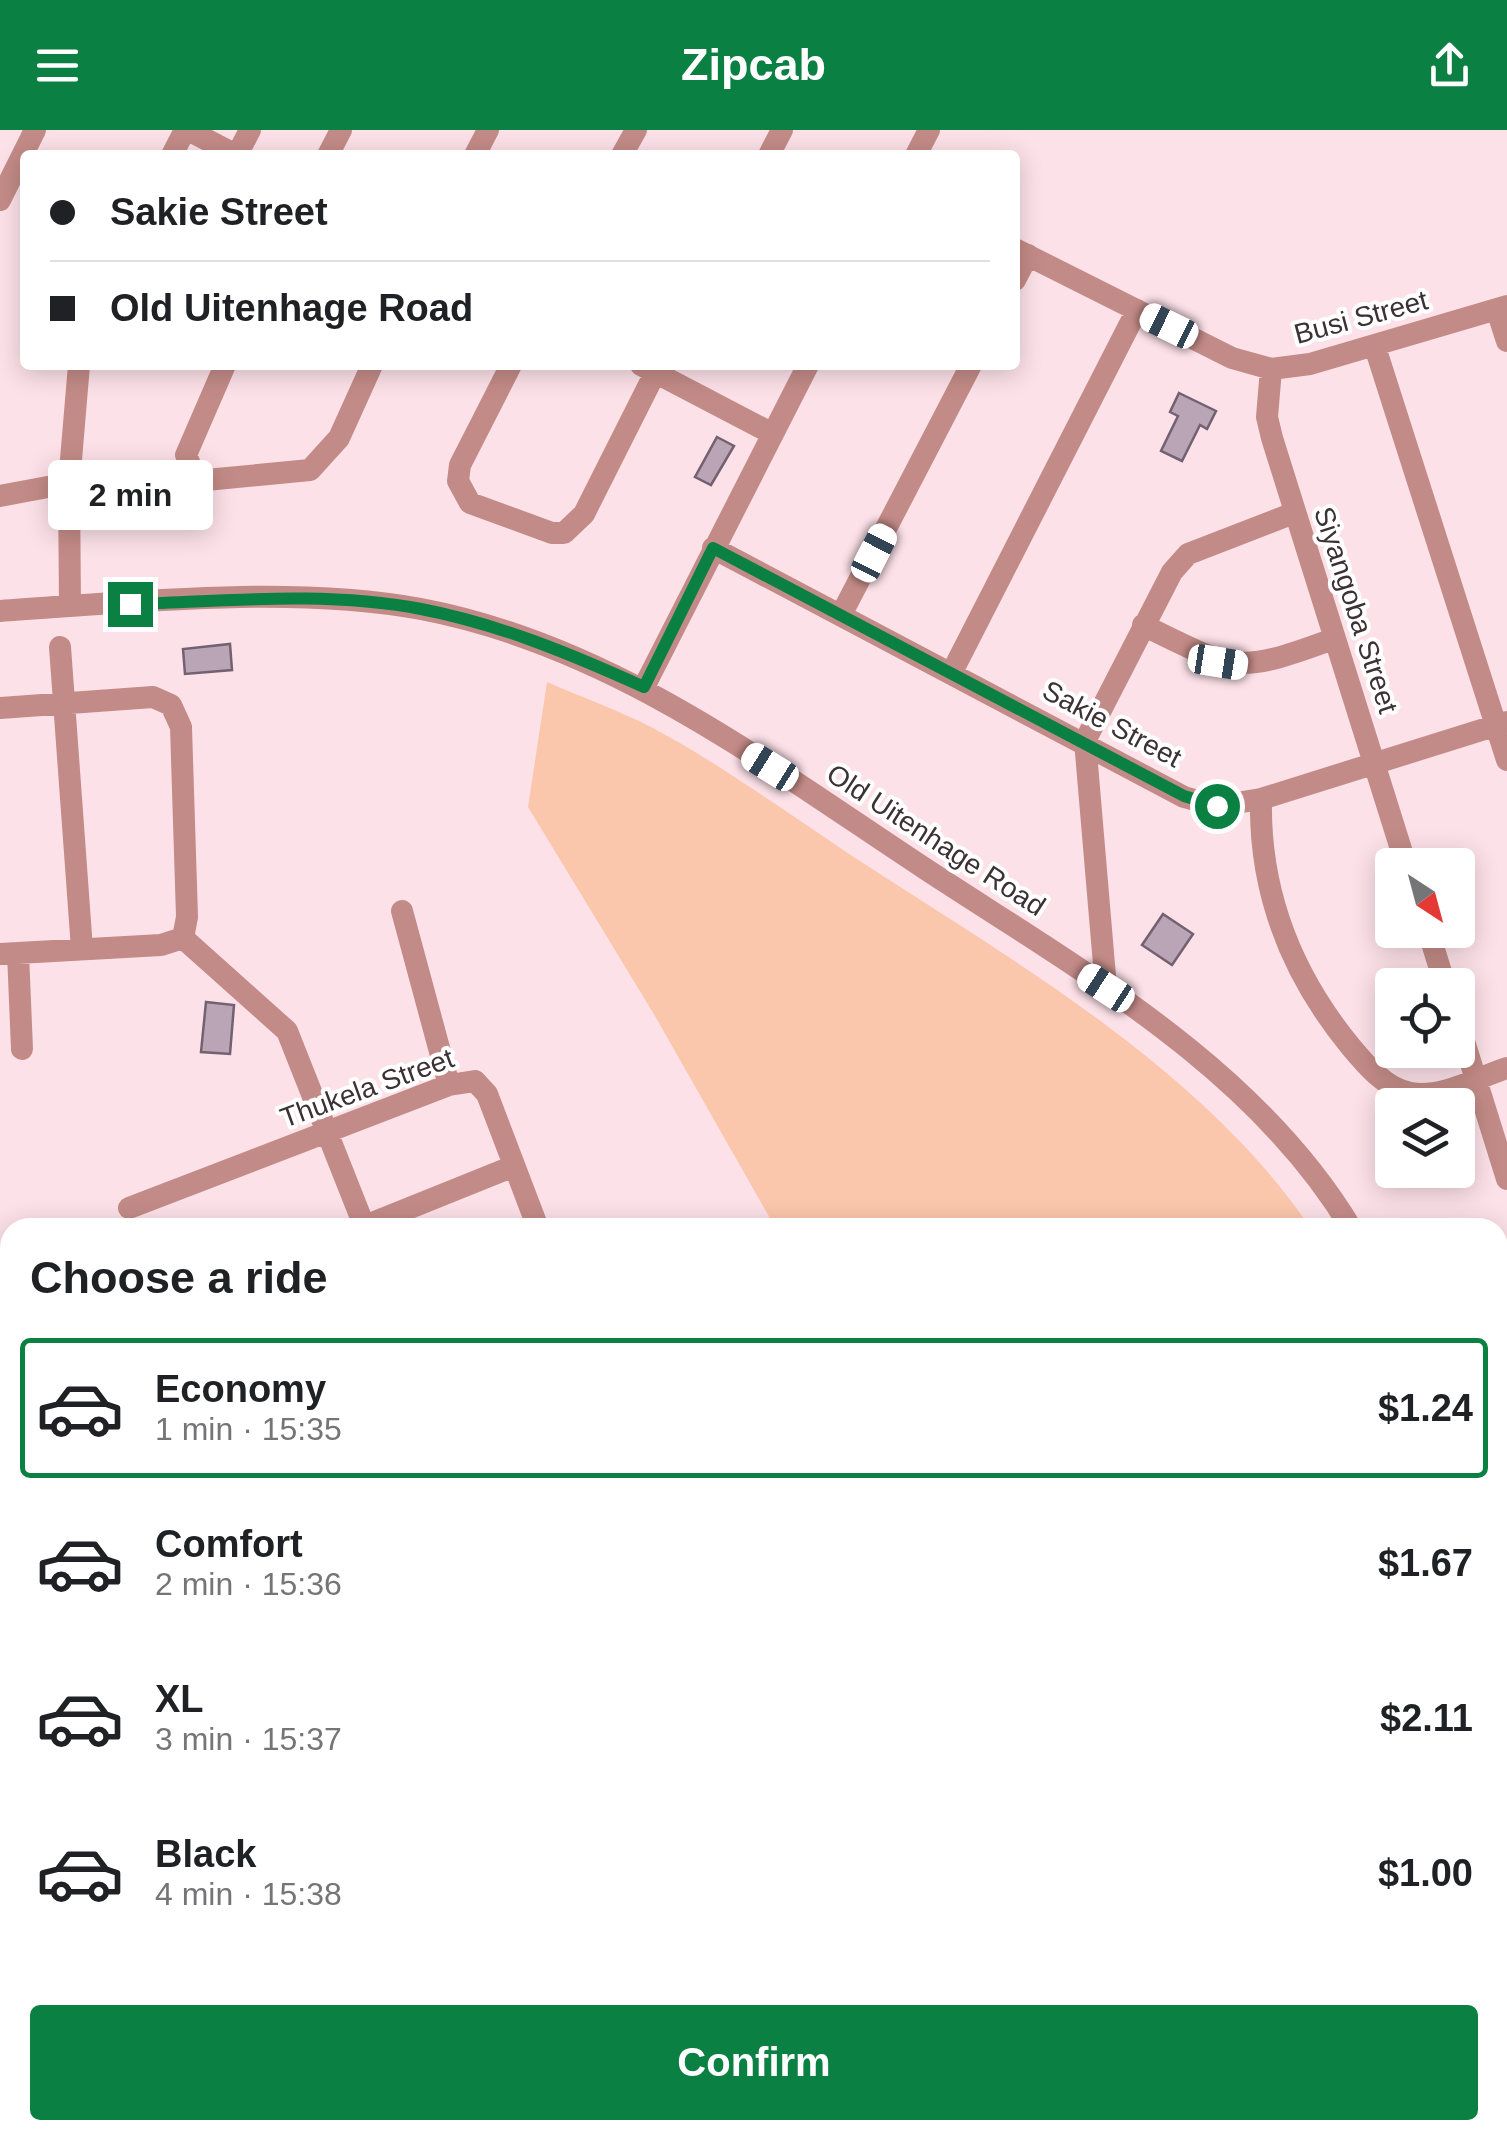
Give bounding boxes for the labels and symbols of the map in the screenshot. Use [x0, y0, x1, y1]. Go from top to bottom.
street label: Busi Street [1291, 284, 1431, 350]
car [1135, 299, 1203, 353]
callout: 2 min [48, 459, 212, 529]
street label: Siyangoba Street [1308, 503, 1404, 717]
car [847, 519, 901, 587]
route end [108, 582, 153, 627]
car [1186, 642, 1250, 682]
street label: Sakie Street [1037, 675, 1187, 774]
car [737, 738, 803, 796]
street label: Old Uitenhage Road [821, 758, 1051, 922]
route start [1195, 784, 1240, 829]
north arrow [1375, 848, 1475, 948]
car [1073, 959, 1139, 1017]
street label: Thukela Street [276, 1042, 458, 1134]

